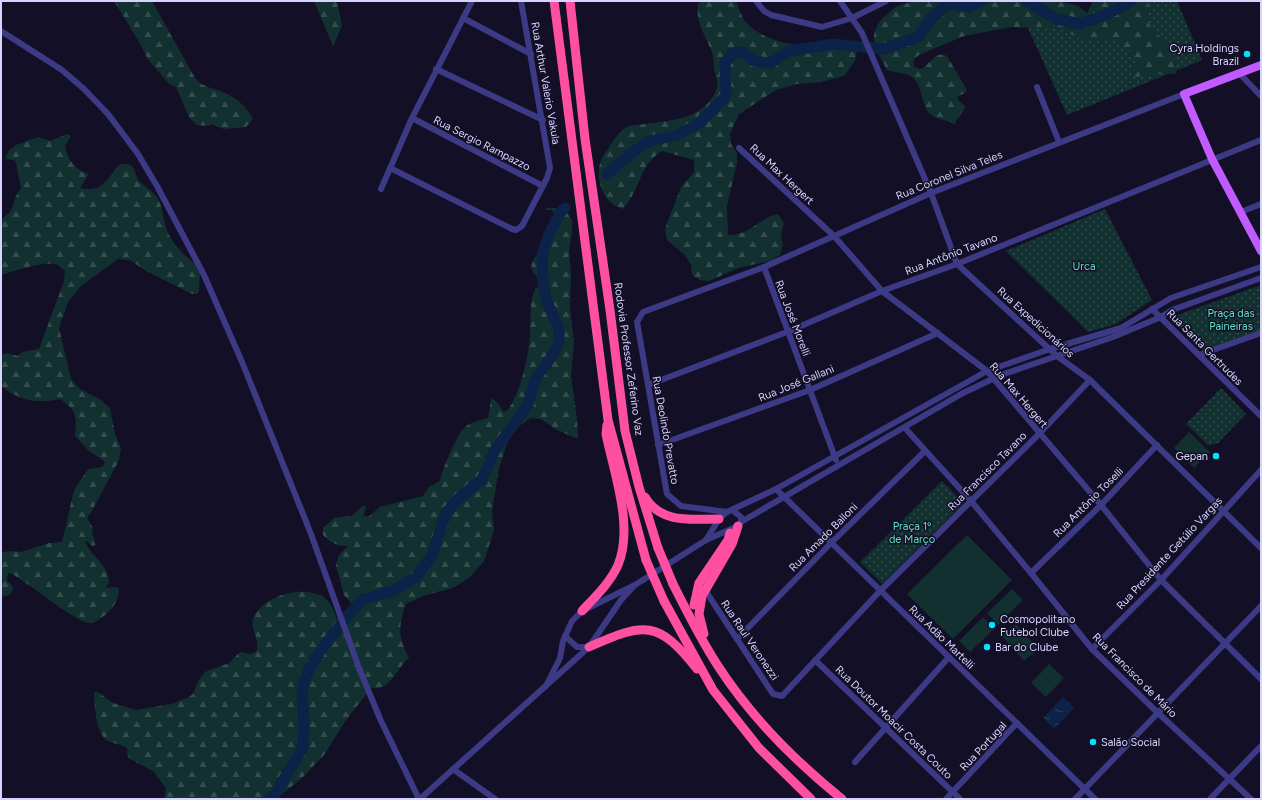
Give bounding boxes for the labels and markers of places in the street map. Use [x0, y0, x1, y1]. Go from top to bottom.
place label: Cyra Holdings Brazil [1169, 42, 1239, 68]
marker: Cyra Holdings Brazil [1242, 49, 1252, 59]
place label: Gepan [1175, 450, 1208, 463]
marker: Gepan [1211, 451, 1221, 461]
place label: Cosmopolitano Futebol Clube [1000, 613, 1075, 639]
marker: Cosmopolitano Futebol Clube [987, 620, 997, 630]
place label: Bar do Clube [995, 641, 1058, 654]
marker: Bar do Clube [982, 642, 992, 652]
place label: Salão Social [1101, 736, 1160, 749]
marker: Salão Social [1088, 737, 1098, 747]

